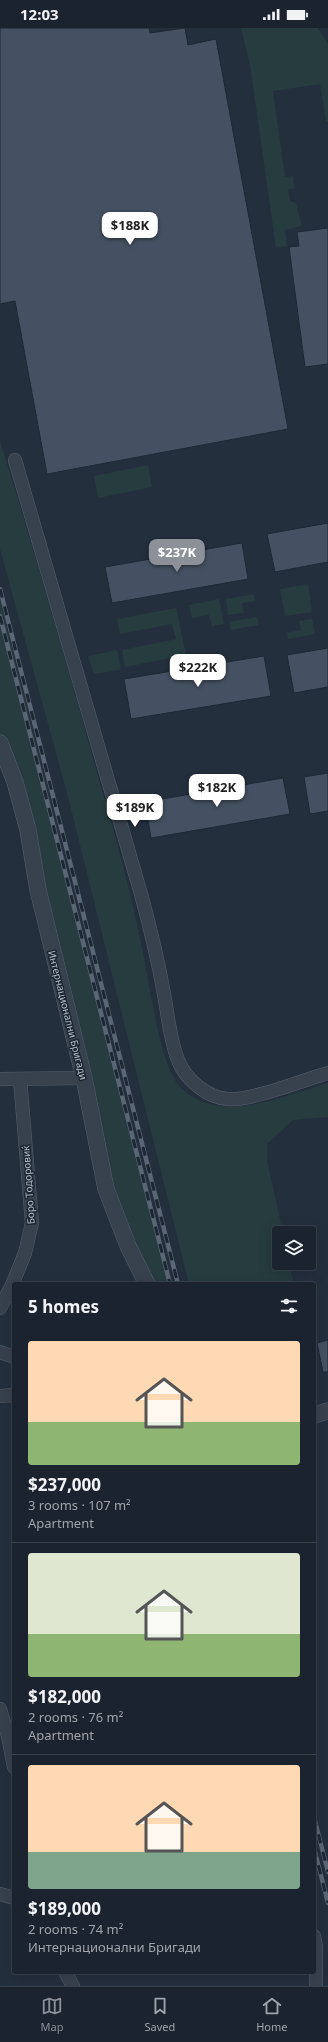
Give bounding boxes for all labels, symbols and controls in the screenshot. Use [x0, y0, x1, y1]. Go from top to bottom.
text: 12:03 [20, 4, 59, 24]
pin: $188K [102, 212, 158, 246]
text: $188K [111, 216, 149, 234]
pin: $237K [149, 539, 205, 573]
text: $237K [158, 543, 196, 561]
pin: $222K [170, 654, 226, 688]
text: $222K [179, 658, 217, 676]
pin: $182K [189, 774, 245, 808]
text: $182K [198, 778, 236, 796]
pin: $189K [107, 794, 163, 828]
text: $189K [116, 798, 154, 816]
street label: Интернационални Бригади [45, 949, 91, 1081]
street label: Боро Тодоровиќ [18, 1144, 38, 1225]
map controls [272, 1226, 316, 1270]
button: layers [272, 1226, 316, 1270]
text: 5 homes [28, 1295, 99, 1318]
icon: filters [278, 1295, 300, 1317]
icon: home [128, 1367, 200, 1439]
text: $237,000 [28, 1473, 101, 1496]
text: 3 rooms · 107 m² [28, 1496, 131, 1514]
text: Apartment [28, 1514, 94, 1532]
icon: home [128, 1579, 200, 1651]
text: $182,000 [28, 1685, 101, 1708]
text: 2 rooms · 76 m² [28, 1708, 123, 1726]
text: Apartment [28, 1726, 94, 1744]
icon: home [128, 1791, 200, 1863]
text: $189,000 [28, 1897, 101, 1920]
text: 2 rooms · 74 m² [28, 1920, 123, 1938]
text: Интернационални Бригади [28, 1938, 201, 1956]
tab: Map [41, 1995, 63, 2034]
tab: Saved [144, 1995, 175, 2034]
tab: Home [256, 1995, 288, 2034]

